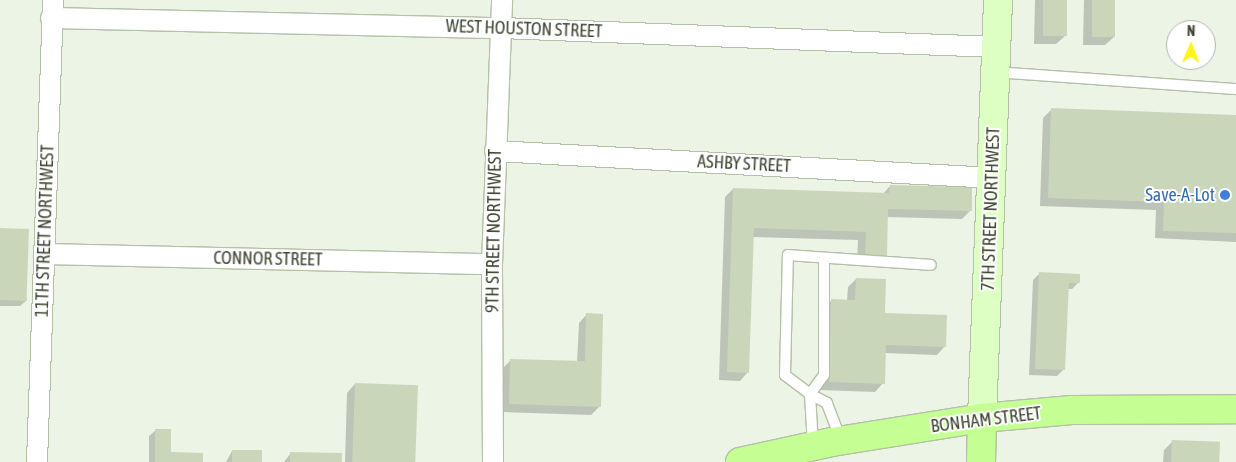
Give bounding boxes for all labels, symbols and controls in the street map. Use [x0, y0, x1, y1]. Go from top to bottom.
street label: WEST HOUSTON STREET [445, 15, 603, 43]
north arrow [1166, 20, 1216, 70]
text: N [1187, 23, 1196, 39]
street label: 7TH STREET NORTHWEST [977, 127, 1005, 291]
street label: 11TH STREET NORTHWEST [31, 144, 59, 318]
street label: 9TH STREET NORTHWEST [482, 149, 506, 313]
street label: ASHBY STREET [697, 151, 791, 177]
place label: Save-A-Lot [1145, 184, 1215, 206]
marker: Save-A-Lot [1219, 189, 1231, 201]
street label: CONNOR STREET [213, 247, 323, 271]
street label: BONHAM STREET [930, 403, 1042, 437]

